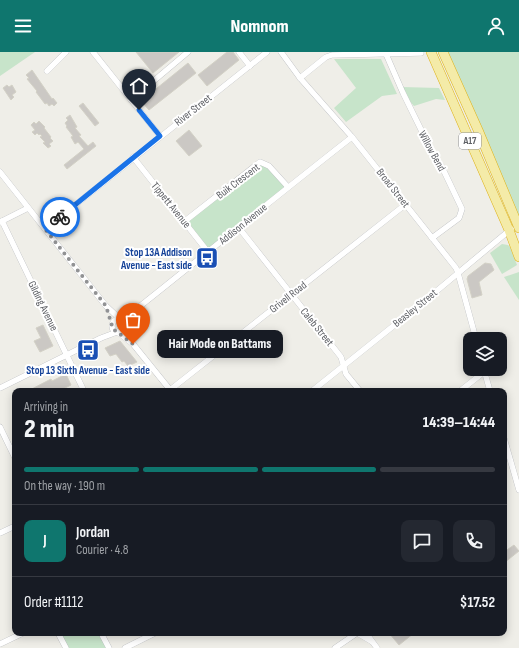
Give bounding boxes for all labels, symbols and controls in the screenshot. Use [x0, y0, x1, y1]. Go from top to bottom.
icon: menu [12, 15, 34, 37]
icon: person [485, 15, 507, 37]
text: Nomnom [230, 16, 289, 37]
pin [122, 69, 156, 110]
icon: home [128, 75, 150, 97]
street label: River Street [172, 91, 215, 129]
street label: Willow Bend [416, 128, 449, 174]
road number: A17 [459, 133, 481, 149]
street label: Buik Crescent [214, 160, 263, 202]
street label: Broad Street [374, 166, 413, 211]
street label: Tippett Avenue [149, 179, 193, 231]
courier [40, 197, 80, 237]
street label: Addison Avenue [216, 201, 269, 248]
icon: bike [49, 206, 71, 228]
bus stop icon: Stop 13A Addison Avenue - East side [194, 245, 220, 271]
place label: Stop 13A Addison Avenue - East side [120, 246, 192, 272]
street label: Grivell Road [267, 278, 309, 316]
street label: Gilding Avenue [25, 279, 61, 333]
street label: Beasley Street [390, 286, 440, 330]
pin [116, 303, 150, 344]
street label: Caleb Street [298, 305, 337, 349]
icon: bag [122, 309, 144, 331]
callout: Hair Mode on Battams [157, 330, 283, 358]
map controls [463, 332, 507, 376]
button: layers [463, 332, 507, 376]
text: Hair Mode on Battams [169, 336, 271, 352]
bus stop icon: Stop 13 Sixth Avenue - East side [75, 337, 101, 363]
place label: Stop 13 Sixth Avenue - East side [26, 364, 150, 377]
text: Arriving in [24, 399, 68, 415]
text: 14:39–14:44 [423, 413, 495, 432]
text: 2 min [24, 414, 74, 445]
text: On the way · 190 m [24, 478, 105, 494]
button: chat [401, 520, 443, 562]
button: phone [453, 520, 495, 562]
text: Jordan [76, 523, 110, 542]
text: J [43, 531, 47, 550]
text: Courier · 4.8 [76, 542, 128, 558]
text: Order #1112 [24, 593, 83, 612]
text: $17.52 [460, 593, 495, 612]

